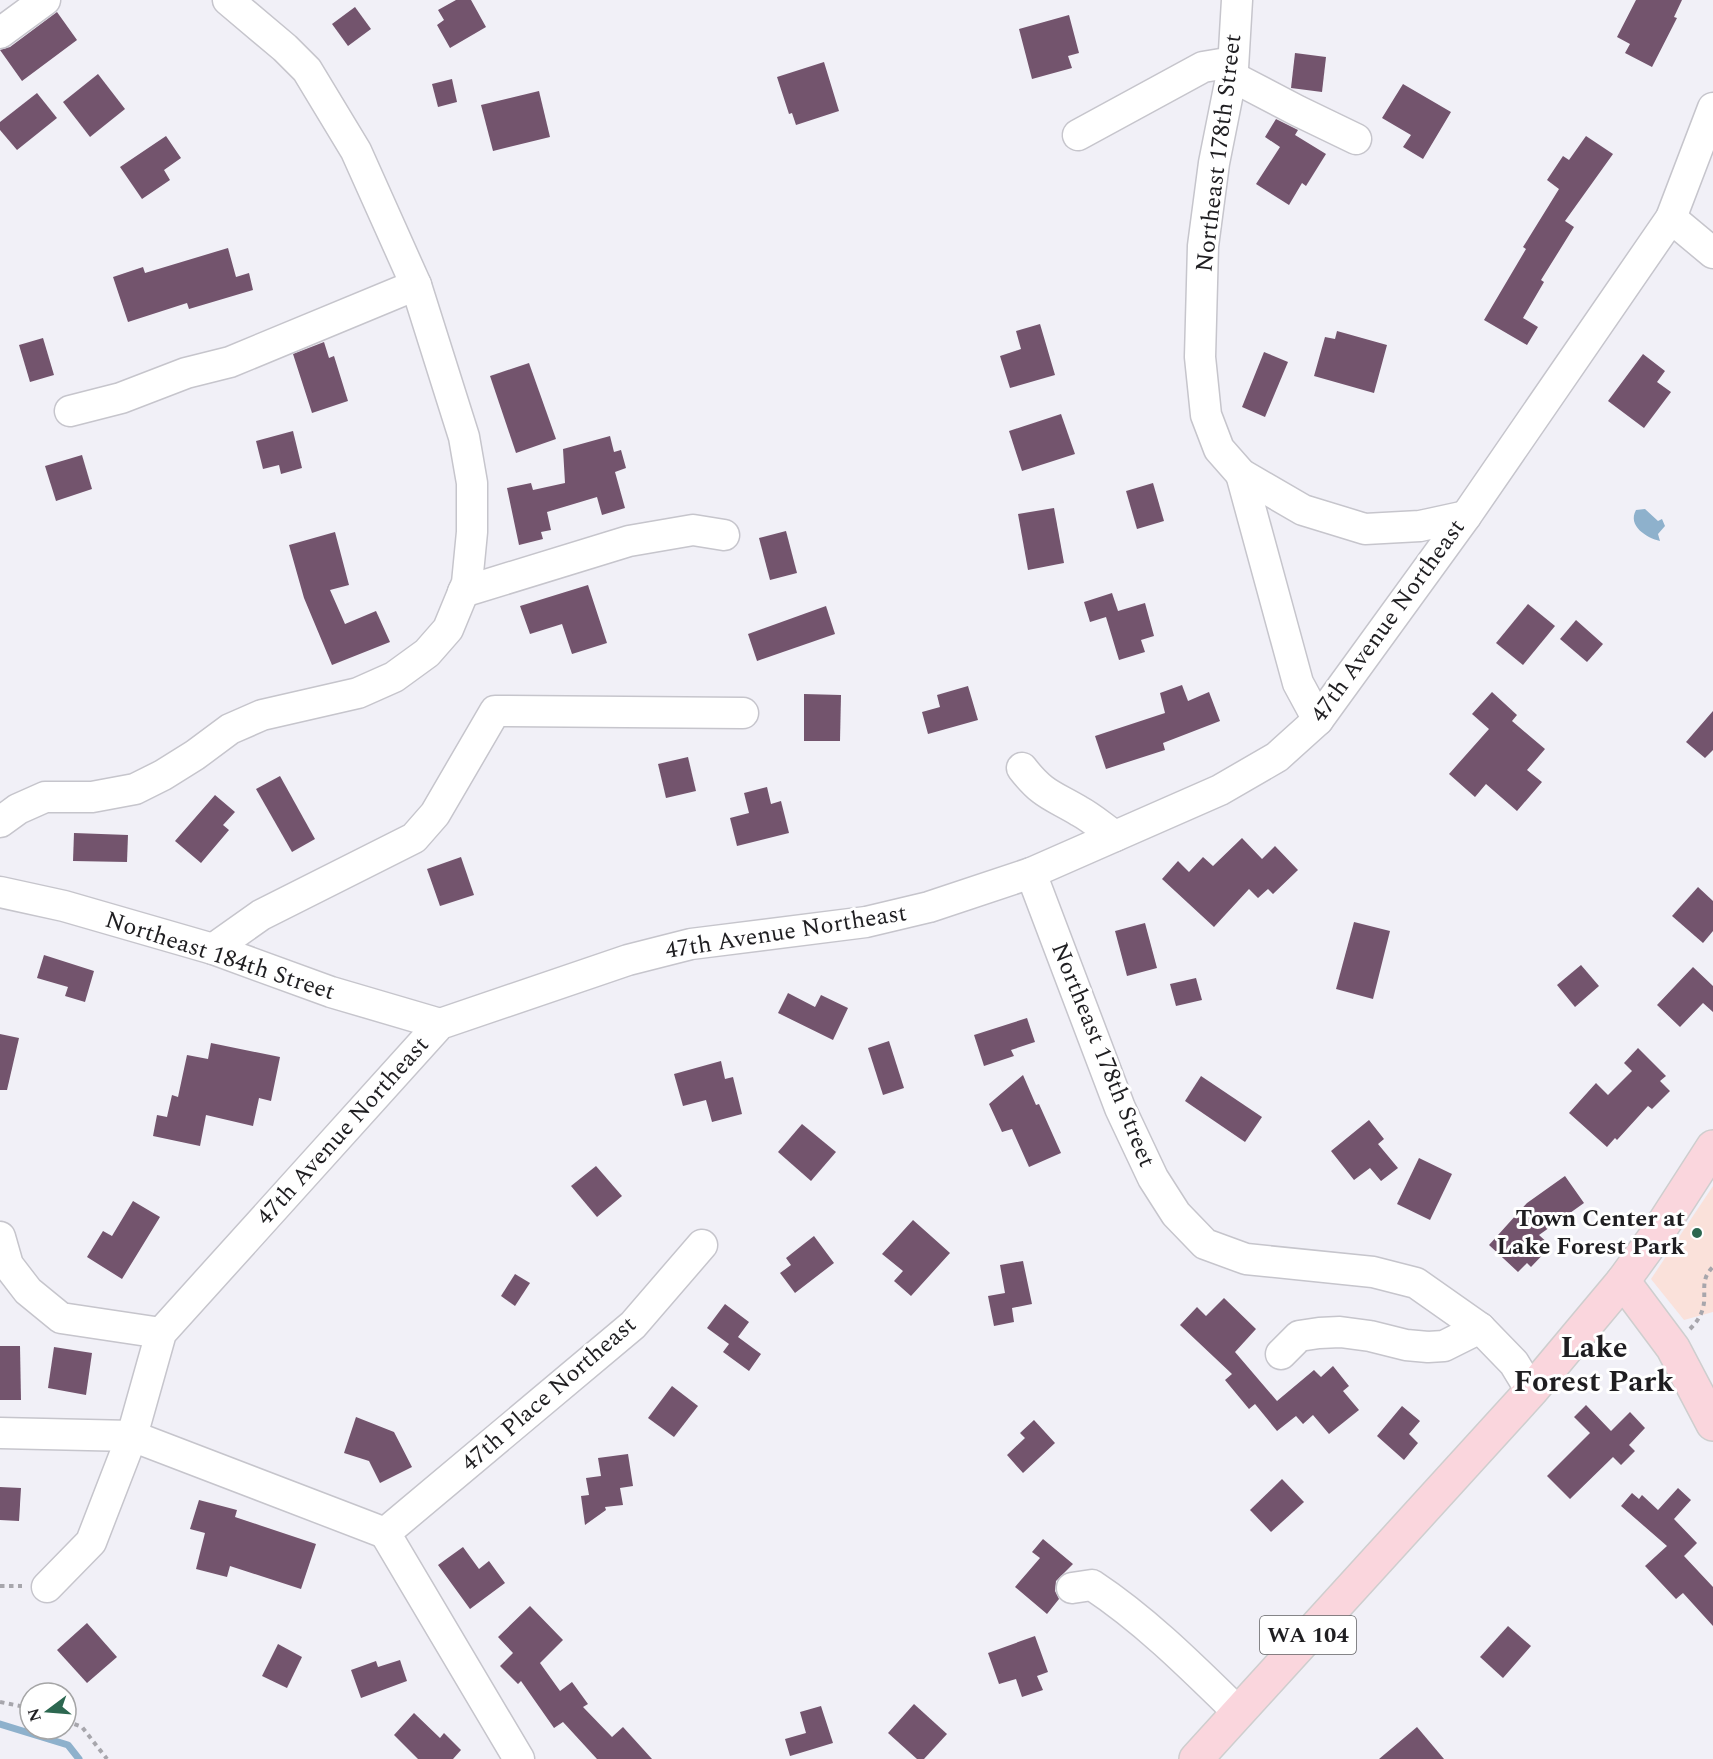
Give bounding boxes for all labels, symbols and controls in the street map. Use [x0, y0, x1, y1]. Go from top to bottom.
street label: Northeast 178th Street [1187, 32, 1251, 274]
street label: 47th Avenue Northeast [1302, 512, 1474, 730]
street label: 47th Avenue Northeast [663, 895, 909, 969]
street label: Northeast 184th Street [100, 902, 340, 1010]
street label: Northeast 178th Street [1041, 937, 1165, 1173]
street label: 47th Avenue Northeast [248, 1028, 438, 1234]
place label: Town Center at Lake Forest Park [1497, 1201, 1686, 1265]
marker: Town Center at Lake Forest Park [1690, 1226, 1704, 1240]
street label: 47th Place Northeast [453, 1308, 645, 1480]
district label: Lake Forest Park [1514, 1325, 1674, 1405]
road number: WA 104 [1260, 1616, 1356, 1654]
north arrow [18, 1681, 78, 1741]
text: N [21, 1705, 48, 1724]

